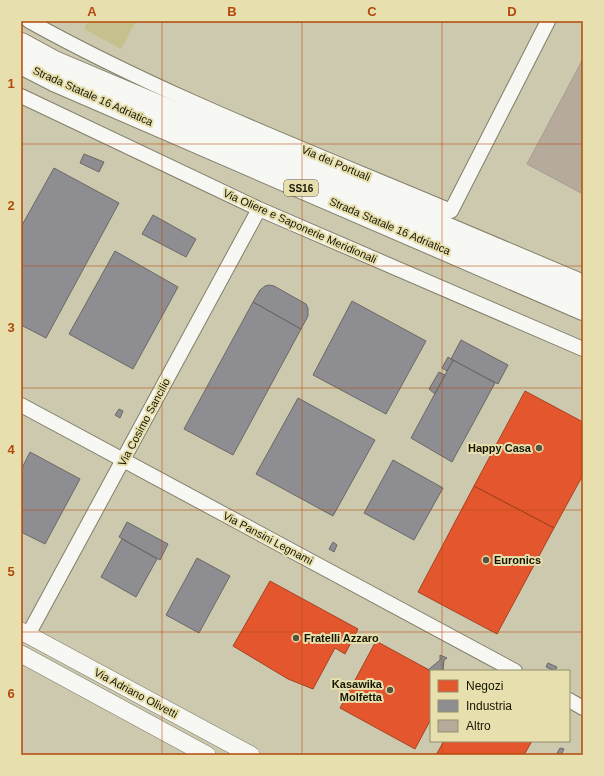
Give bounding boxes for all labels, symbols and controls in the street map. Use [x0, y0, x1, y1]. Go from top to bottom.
text: A [87, 4, 97, 19]
text: B [227, 4, 237, 19]
text: C [367, 4, 377, 19]
text: D [507, 4, 517, 19]
street label: Strada Statale 16 Adriatica [31, 64, 156, 128]
text: 1 [7, 76, 15, 91]
street label: Via dei Portuali [300, 143, 372, 183]
road number: SS16 [284, 180, 318, 196]
street label: Via Oliere e Saponerie Meridionali [221, 187, 379, 265]
street label: Strada Statale 16 Adriatica [328, 195, 453, 257]
text: 2 [7, 198, 15, 213]
text: 3 [7, 320, 15, 335]
street label: Via Cosimo Sancilio [116, 376, 172, 468]
text: 4 [7, 442, 15, 457]
place label: Happy Casa [468, 442, 532, 454]
marker: Happy Casa [534, 443, 544, 453]
street label: Via Pansini Legnami [221, 509, 315, 567]
place label: Euronics [494, 554, 541, 566]
marker: Euronics [481, 555, 491, 565]
text: 5 [7, 564, 15, 579]
place label: Fratelli Azzaro [304, 632, 379, 644]
marker: Fratelli Azzaro [291, 633, 301, 643]
street label: Via Adriano Olivetti [92, 666, 180, 720]
legend [430, 670, 570, 742]
place label: Kasawika Molfetta [332, 678, 383, 703]
text: Negozi [466, 679, 503, 693]
marker: Kasawika Molfetta [385, 685, 395, 695]
text: 6 [7, 686, 15, 701]
text: Industria [466, 699, 512, 713]
text: Altro [466, 719, 491, 733]

